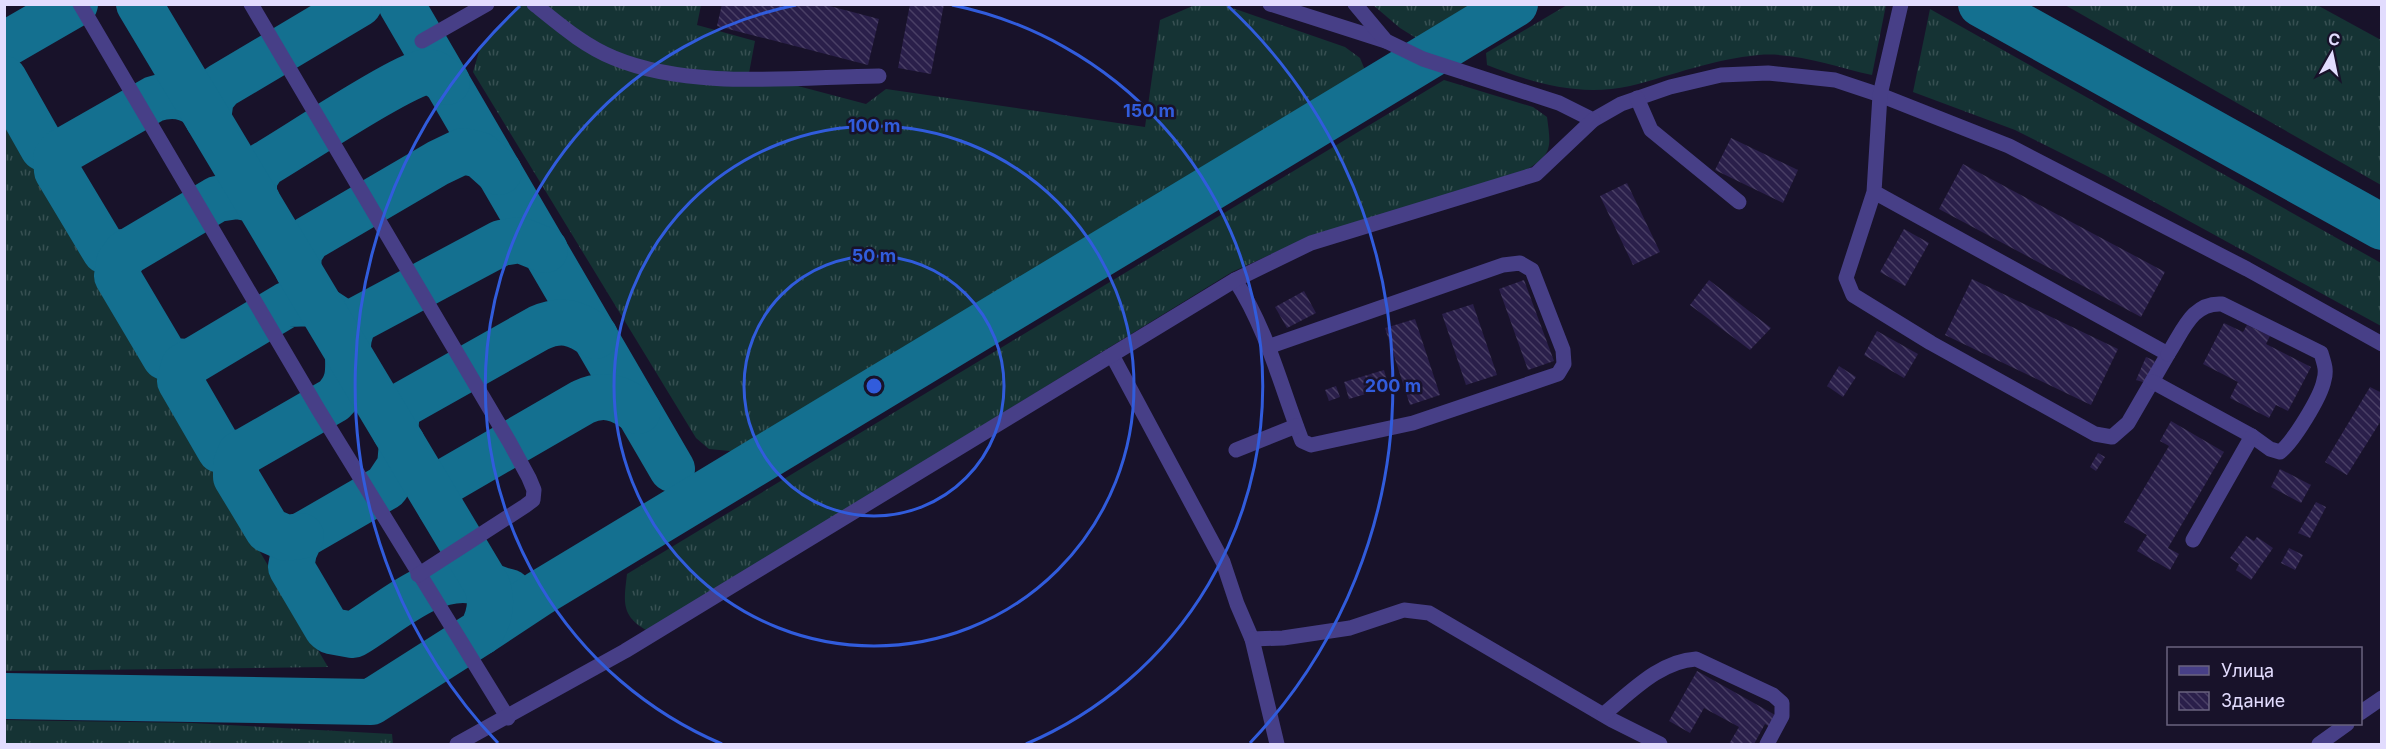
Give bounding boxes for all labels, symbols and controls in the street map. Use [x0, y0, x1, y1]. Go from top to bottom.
north arrow [2302, 24, 2362, 84]
text: С [2327, 28, 2342, 50]
text: 150 m [1123, 100, 1175, 121]
text: 100 m [848, 115, 900, 136]
text: 50 m [852, 245, 896, 266]
text: 200 m [1365, 375, 1421, 396]
centre of rings [864, 376, 884, 396]
legend [2167, 647, 2362, 725]
text: Улица [2221, 660, 2274, 681]
text: Здание [2221, 690, 2285, 711]

